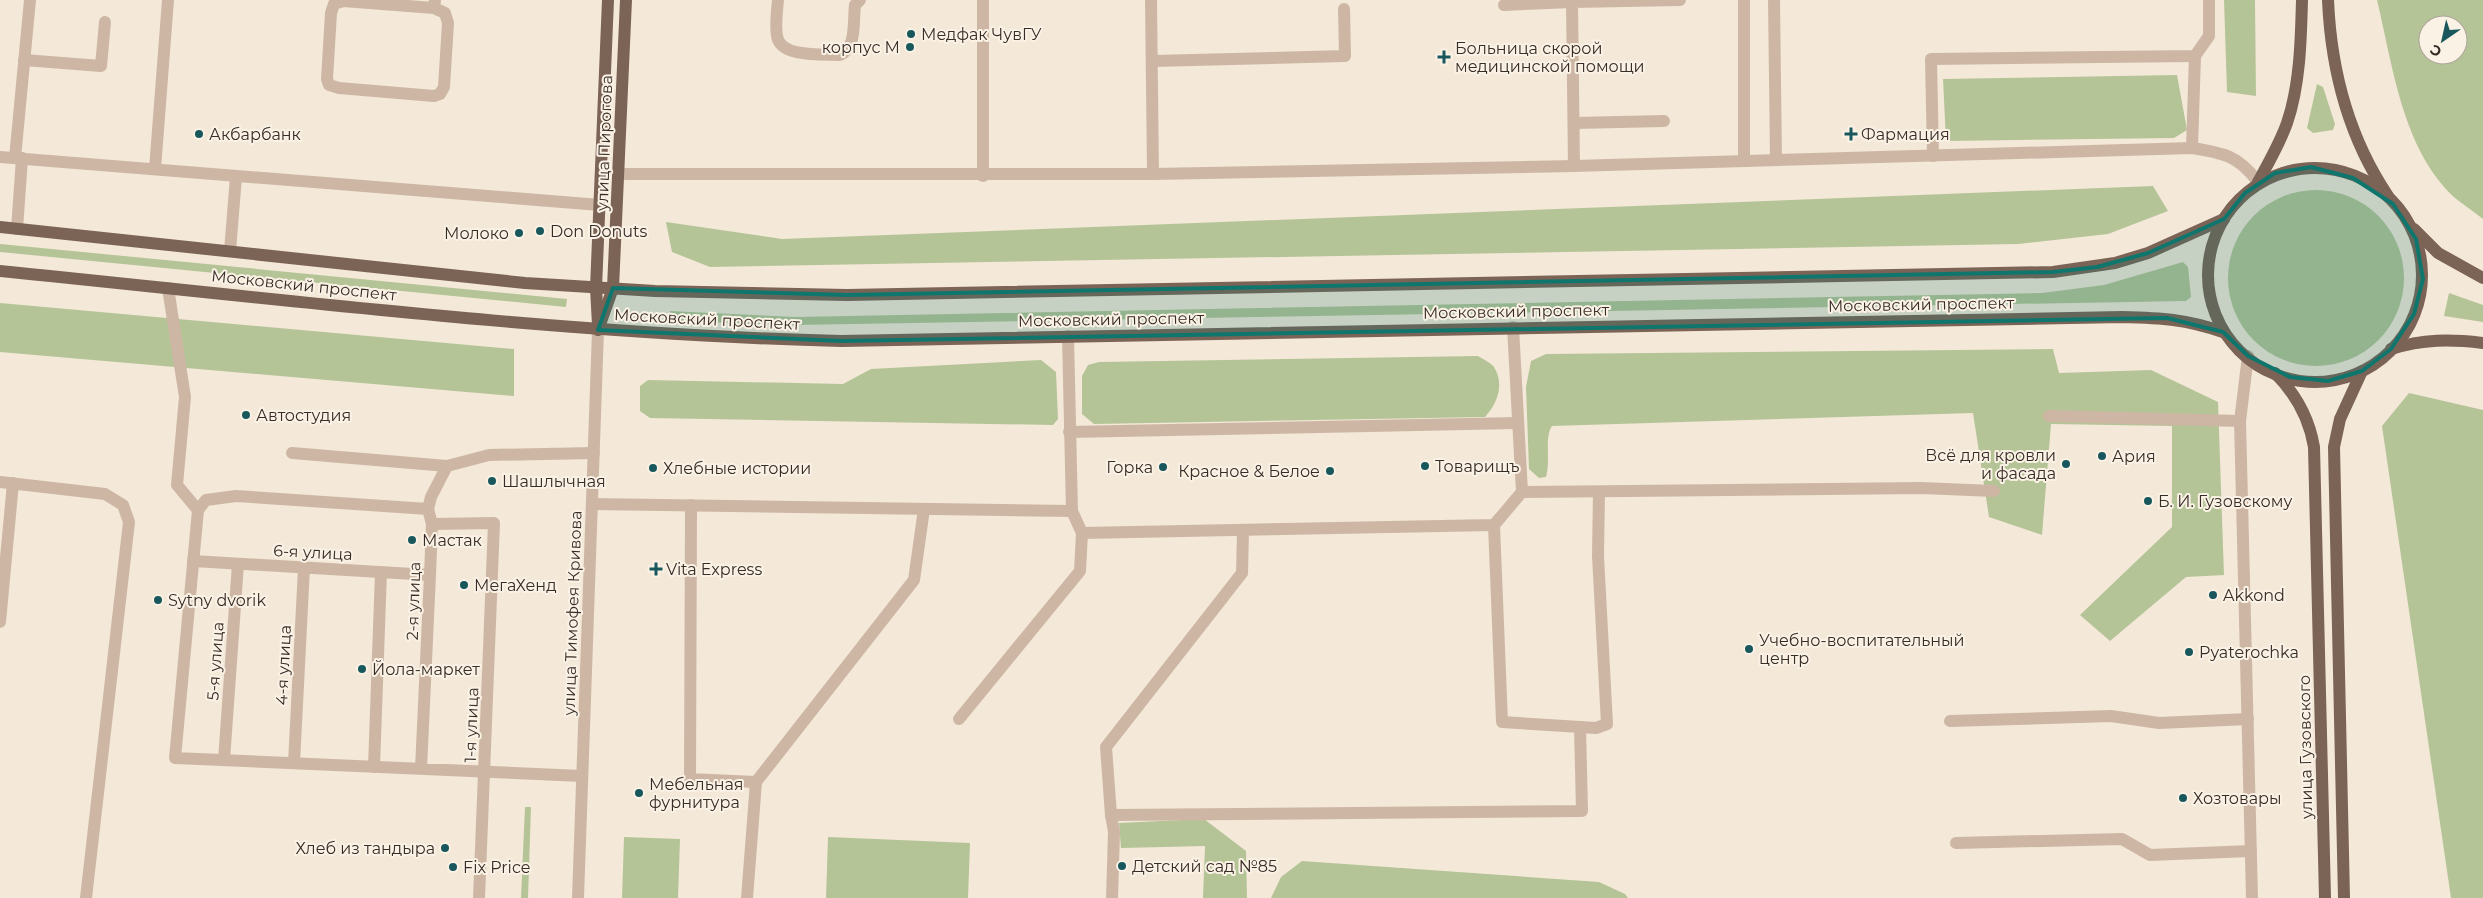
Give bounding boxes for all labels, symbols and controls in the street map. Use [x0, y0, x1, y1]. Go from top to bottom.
north arrow [2418, 15, 2468, 65]
place label: Медфак ЧувГУ [921, 25, 1042, 44]
marker: Медфак ЧувГУ [905, 28, 917, 40]
place label: корпус М [822, 38, 900, 57]
place label: Больница скорой медицинской помощи [1455, 39, 1645, 76]
text: С [2426, 40, 2445, 61]
marker: корпус М [904, 41, 916, 53]
marker: Больница скорой медицинской помощи [1437, 50, 1451, 64]
street label: улица Пирогова [593, 75, 616, 212]
place label: Акбарбанк [209, 125, 302, 144]
place label: Фармация [1861, 125, 1950, 144]
marker: Акбарбанк [193, 128, 205, 140]
marker: Фармация [1845, 128, 1857, 140]
place label: Don Donuts [550, 222, 648, 241]
place label: Молоко [444, 224, 509, 243]
marker: Don Donuts [534, 225, 546, 237]
marker: Молоко [513, 227, 525, 239]
street label: Московский проспект [210, 266, 398, 305]
street label: Московский проспект [1828, 293, 2015, 316]
street label: Московский проспект [1423, 300, 1610, 323]
street label: Московский проспект [613, 305, 801, 334]
street label: Московский проспект [1018, 308, 1205, 331]
place label: Автостудия [256, 406, 351, 425]
marker: Автостудия [240, 409, 252, 421]
place label: Всё для кровли и фасада [1925, 446, 2056, 483]
place label: Ария [2112, 447, 2156, 466]
marker: Ария [2096, 450, 2108, 462]
place label: Товарищъ [1435, 457, 1520, 476]
place label: Горка [1106, 458, 1153, 477]
marker: Всё для кровли и фасада [2060, 458, 2072, 470]
place label: Хлебные истории [663, 459, 811, 478]
marker: Товарищъ [1419, 460, 1431, 472]
marker: Горка [1157, 461, 1169, 473]
marker: Хлебные истории [647, 462, 659, 474]
place label: Красное & Белое [1178, 462, 1320, 481]
marker: Красное & Белое [1324, 465, 1336, 477]
place label: Шашлычная [502, 472, 606, 491]
marker: Шашлычная [486, 475, 498, 487]
place label: Б. И. Гузовскому [2158, 492, 2292, 511]
marker: Б. И. Гузовскому [2142, 495, 2154, 507]
street label: улица Тимофея Кривова [559, 510, 586, 717]
place label: Мастак [422, 531, 482, 550]
marker: Мастак [406, 534, 418, 546]
street label: 6-я улица [273, 541, 353, 564]
place label: Vita Express [666, 560, 762, 579]
street label: 2-я улица [403, 561, 424, 641]
marker: Vita Express [650, 563, 662, 575]
place label: МегаХенд [474, 576, 557, 595]
marker: МегаХенд [458, 579, 470, 591]
place label: Akkond [2223, 586, 2285, 605]
marker: Akkond [2207, 589, 2219, 601]
place label: Sytny dvorik [168, 591, 266, 610]
marker: Sytny dvorik [152, 594, 164, 606]
street label: 5-я улица [203, 621, 228, 701]
street label: 4-я улица [272, 624, 295, 706]
place label: Учебно-воспитательный центр [1759, 631, 1965, 668]
marker: Учебно-воспитательный центр [1743, 643, 1755, 655]
place label: Pyaterochka [2199, 643, 2299, 662]
marker: Pyaterochka [2183, 646, 2195, 658]
place label: Йола-маркет [372, 660, 480, 679]
marker: Йола-маркет [356, 663, 368, 675]
street label: улица Гузовского [2295, 675, 2316, 820]
street label: 1-я улица [461, 687, 482, 763]
place label: Мебельная фурнитура [649, 775, 744, 812]
marker: Мебельная фурнитура [633, 787, 645, 799]
place label: Хозтовары [2193, 789, 2282, 808]
marker: Хозтовары [2177, 792, 2189, 804]
place label: Хлеб из тандыра [295, 839, 435, 858]
marker: Хлеб из тандыра [439, 842, 451, 854]
place label: Детский сад №85 [1132, 857, 1277, 876]
place label: Fix Price [463, 858, 530, 877]
marker: Детский сад №85 [1116, 860, 1128, 872]
marker: Fix Price [447, 861, 459, 873]

